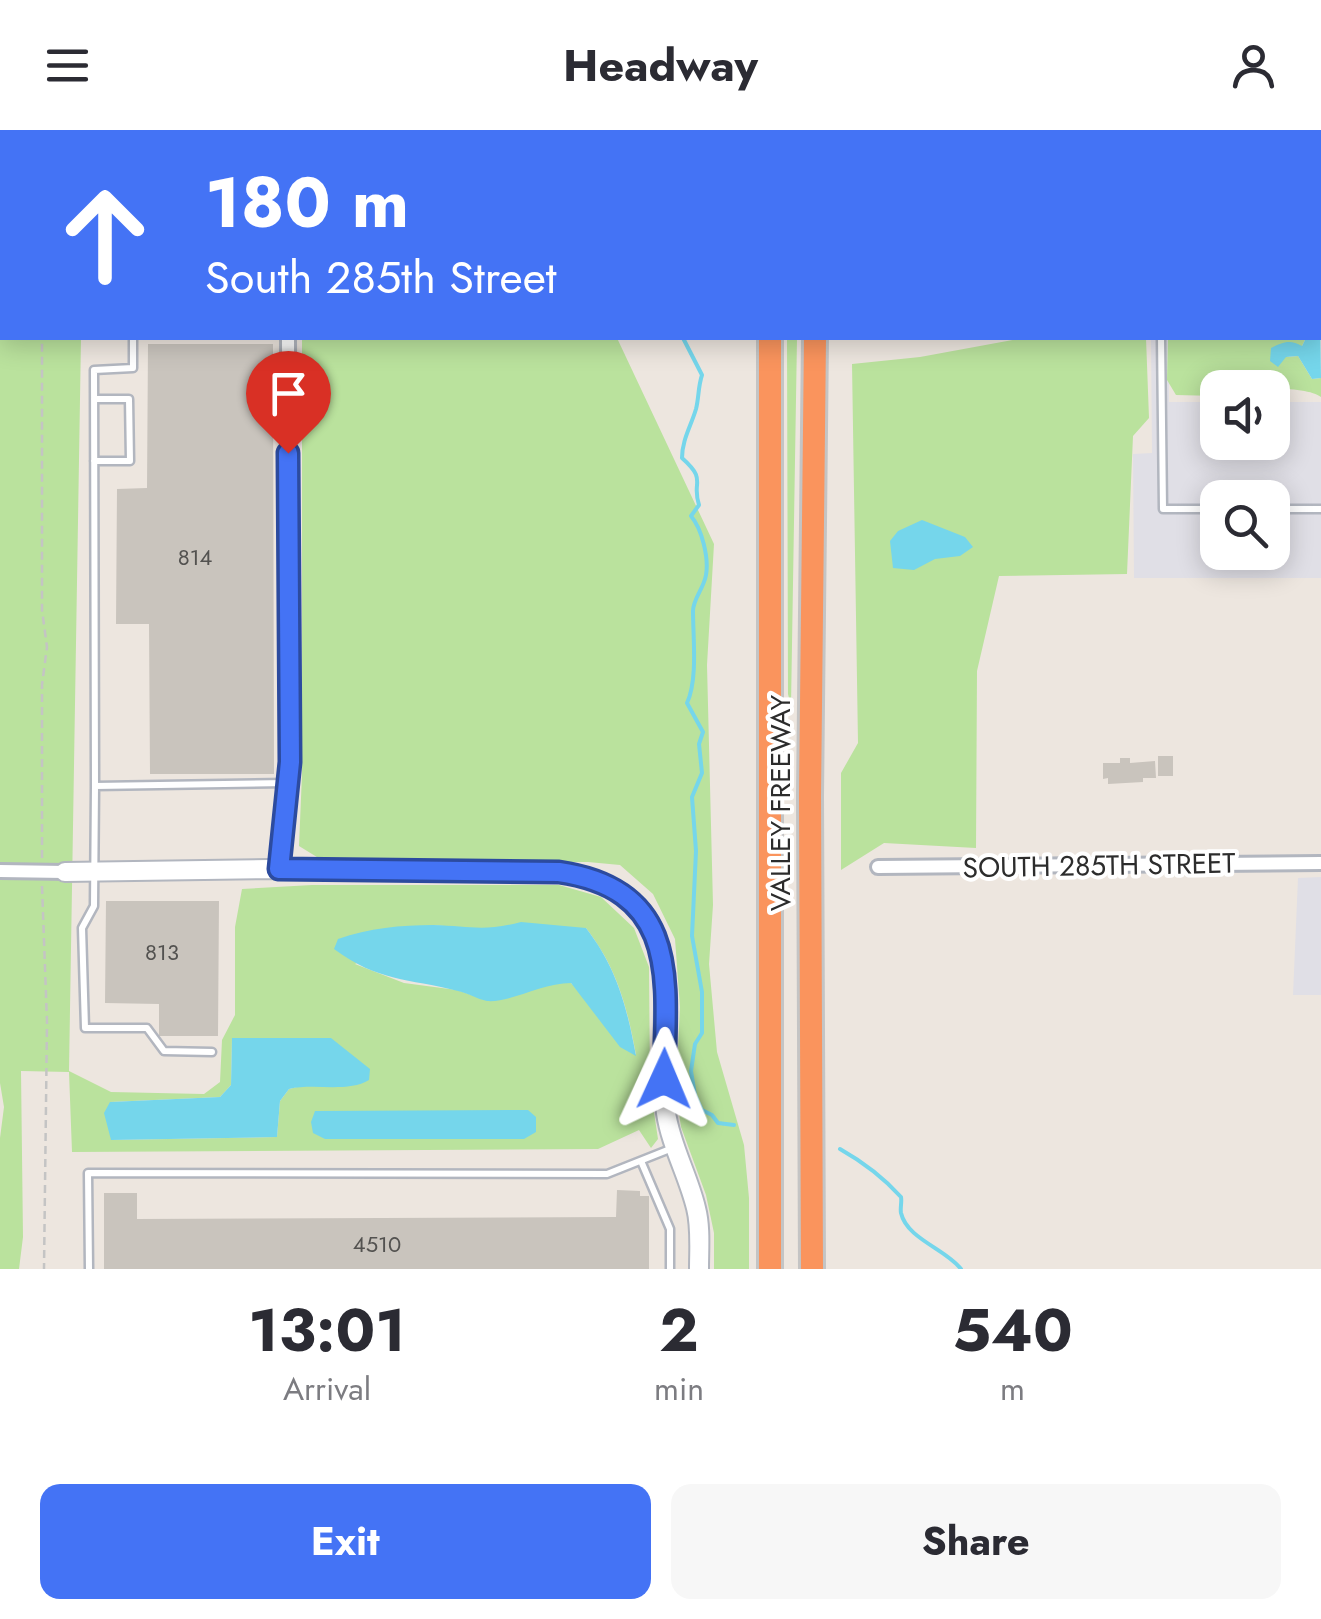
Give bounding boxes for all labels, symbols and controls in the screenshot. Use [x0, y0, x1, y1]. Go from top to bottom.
text: Headway [563, 33, 758, 98]
icon: menu [40, 38, 95, 93]
icon: person [1226, 38, 1281, 93]
text: 180 m [205, 152, 409, 253]
icon: ahead [40, 170, 170, 300]
text: South 285th Street [205, 245, 557, 310]
pin [246, 351, 331, 454]
icon: arrive [261, 366, 316, 421]
map controls [1200, 370, 1290, 570]
button: sound [1200, 370, 1290, 460]
button: search [1200, 480, 1290, 570]
house number: 814 [178, 541, 213, 573]
street label: VALLEY FREEWAY [760, 694, 801, 911]
street label: SOUTH 285TH STREET [962, 843, 1236, 888]
house number: 813 [145, 936, 179, 968]
position arrow [612, 1027, 716, 1131]
house number: 4510 [353, 1228, 401, 1260]
text: 13:01 [248, 1287, 406, 1374]
text: 2 [659, 1287, 699, 1374]
text: 540 [952, 1287, 1073, 1374]
text: Arrival [283, 1366, 371, 1412]
text: min [654, 1366, 704, 1412]
text: m [1000, 1366, 1025, 1412]
button: Exit [40, 1484, 651, 1599]
button: Share [671, 1484, 1281, 1599]

